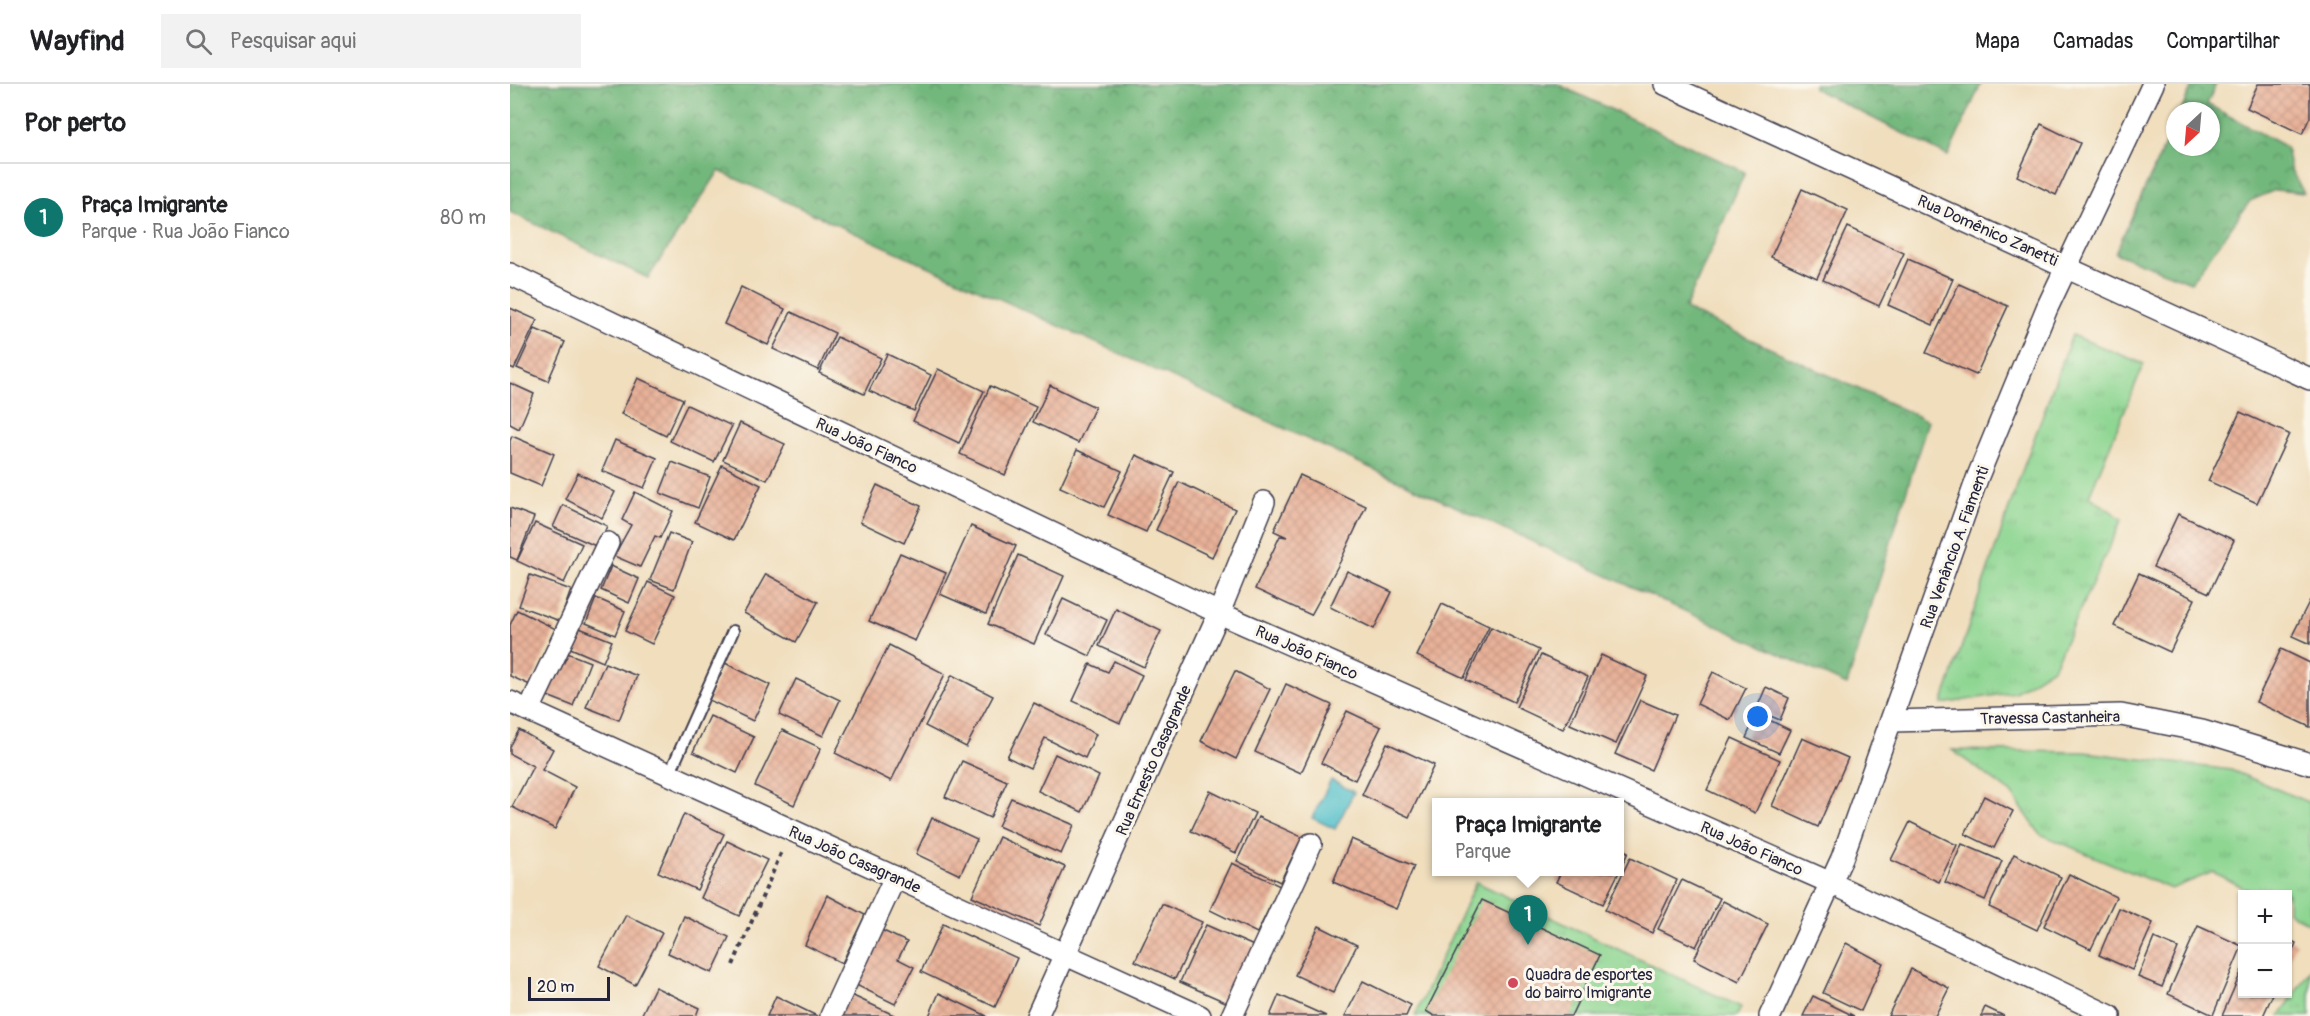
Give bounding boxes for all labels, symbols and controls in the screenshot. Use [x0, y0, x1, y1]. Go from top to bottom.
search box [161, 14, 581, 68]
text: Wayfind [30, 24, 125, 59]
icon: search [182, 25, 215, 58]
text: Pesquisar aqui [230, 27, 356, 55]
text: Mapa [1975, 28, 2020, 55]
text: Camadas [2053, 28, 2133, 55]
text: Compartilhar [2166, 28, 2280, 55]
north arrow [2166, 102, 2220, 156]
text: Por perto [24, 107, 126, 139]
text: Praça Imigrante [81, 191, 227, 219]
street label: Rua Domênico Zanetti [1914, 191, 2061, 271]
text: 1 [40, 205, 47, 230]
text: 80 m [440, 205, 486, 230]
text: Parque · Rua João Fianco [81, 219, 290, 244]
street label: Rua João Fianco [812, 414, 921, 478]
street label: Rua Venâncio A. Fiamenti [1916, 463, 1994, 631]
street label: Rua João Fianco [1252, 621, 1361, 685]
street label: Rua Ernesto Casagrande [1112, 682, 1196, 839]
your location [1743, 702, 1772, 731]
street label: Travessa Castanheira [1980, 707, 2120, 729]
popup [1432, 798, 1624, 876]
text: Praça Imigrante [1455, 811, 1601, 839]
street label: Rua João Fianco [1697, 817, 1806, 881]
street label: Rua João Casagrande [785, 822, 924, 898]
text: Parque [1455, 839, 1511, 864]
map controls [2238, 890, 2292, 998]
button: + [2238, 890, 2292, 944]
pin: 1 [1508, 896, 1548, 945]
button: − [2238, 944, 2292, 998]
place label: Quadra de esportes do bairro Imigrante [1525, 965, 1652, 1003]
scale bar [528, 974, 610, 1002]
marker: Quadra de esportes do bairro Imigrante [1506, 976, 1520, 990]
text: 20 m [537, 977, 575, 997]

